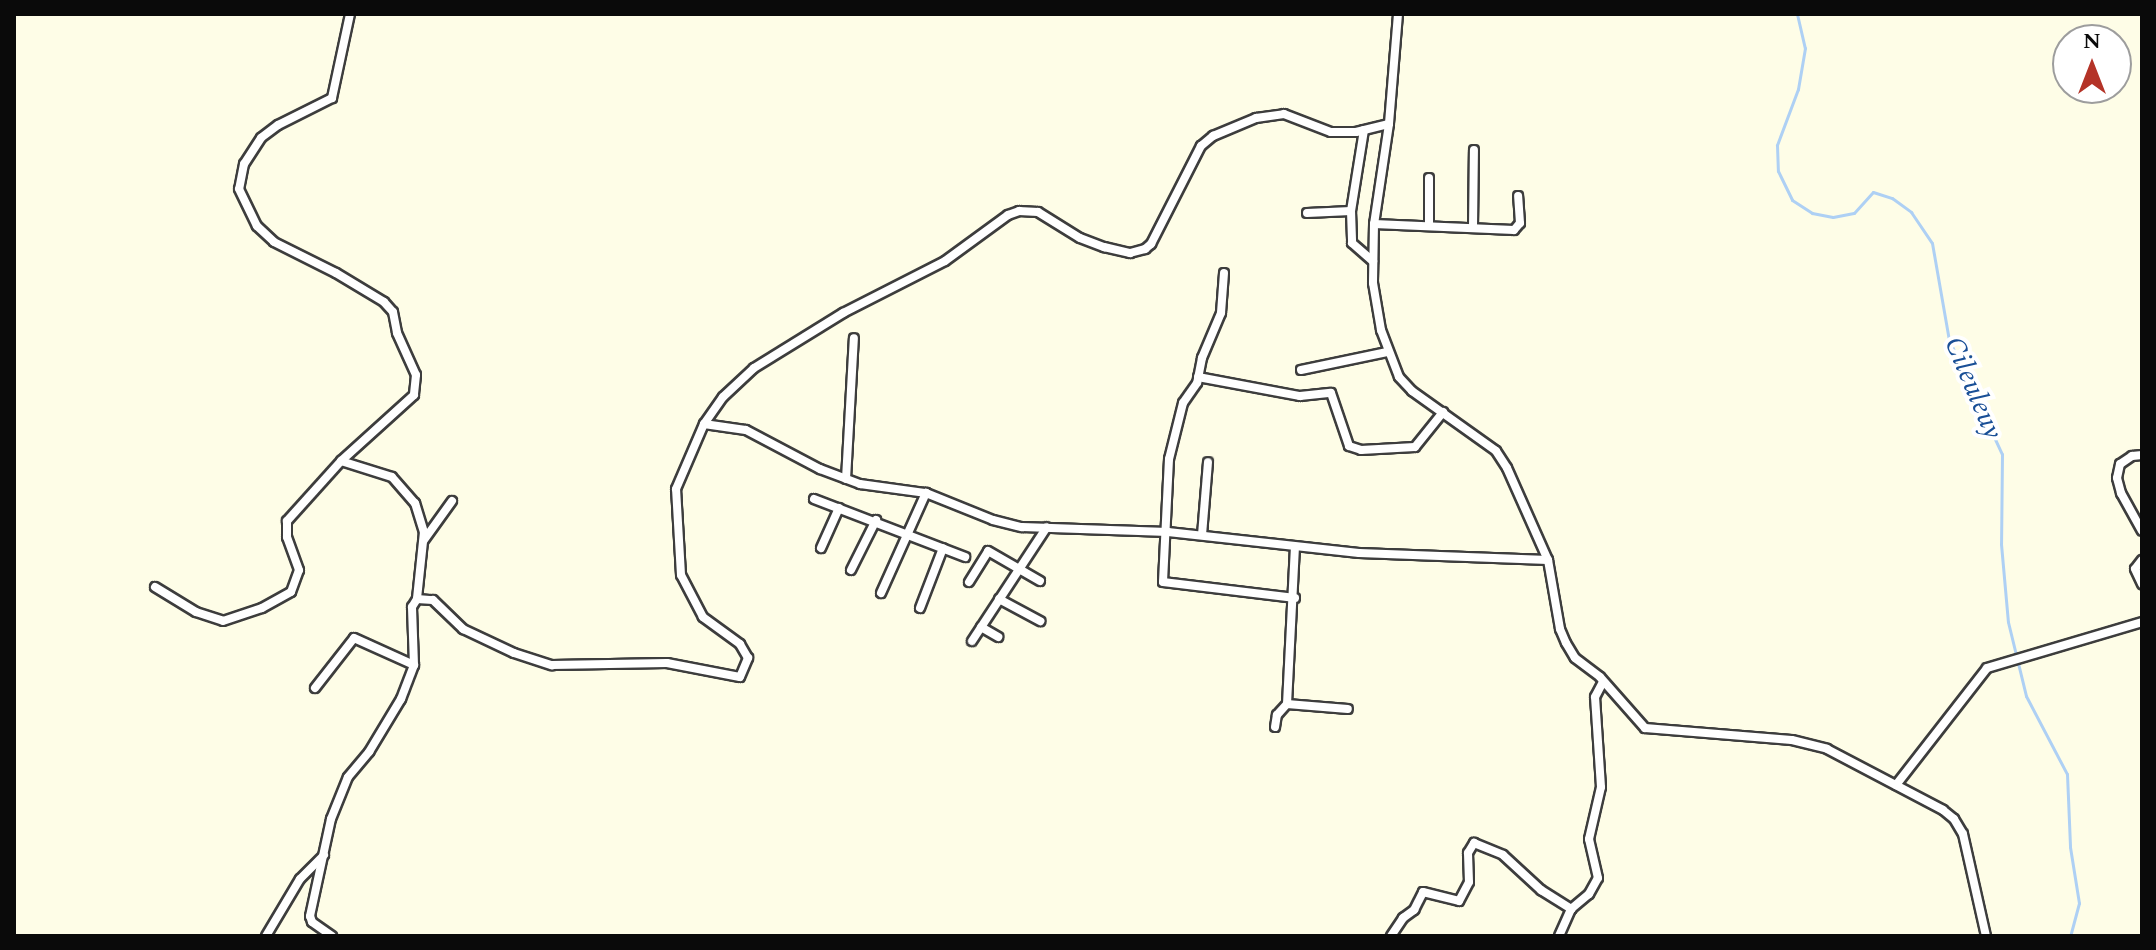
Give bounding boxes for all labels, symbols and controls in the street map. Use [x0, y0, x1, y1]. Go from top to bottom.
north arrow [2052, 24, 2132, 104]
text: N [2083, 25, 2101, 58]
water label: Cileuleuy [1937, 332, 2009, 444]

